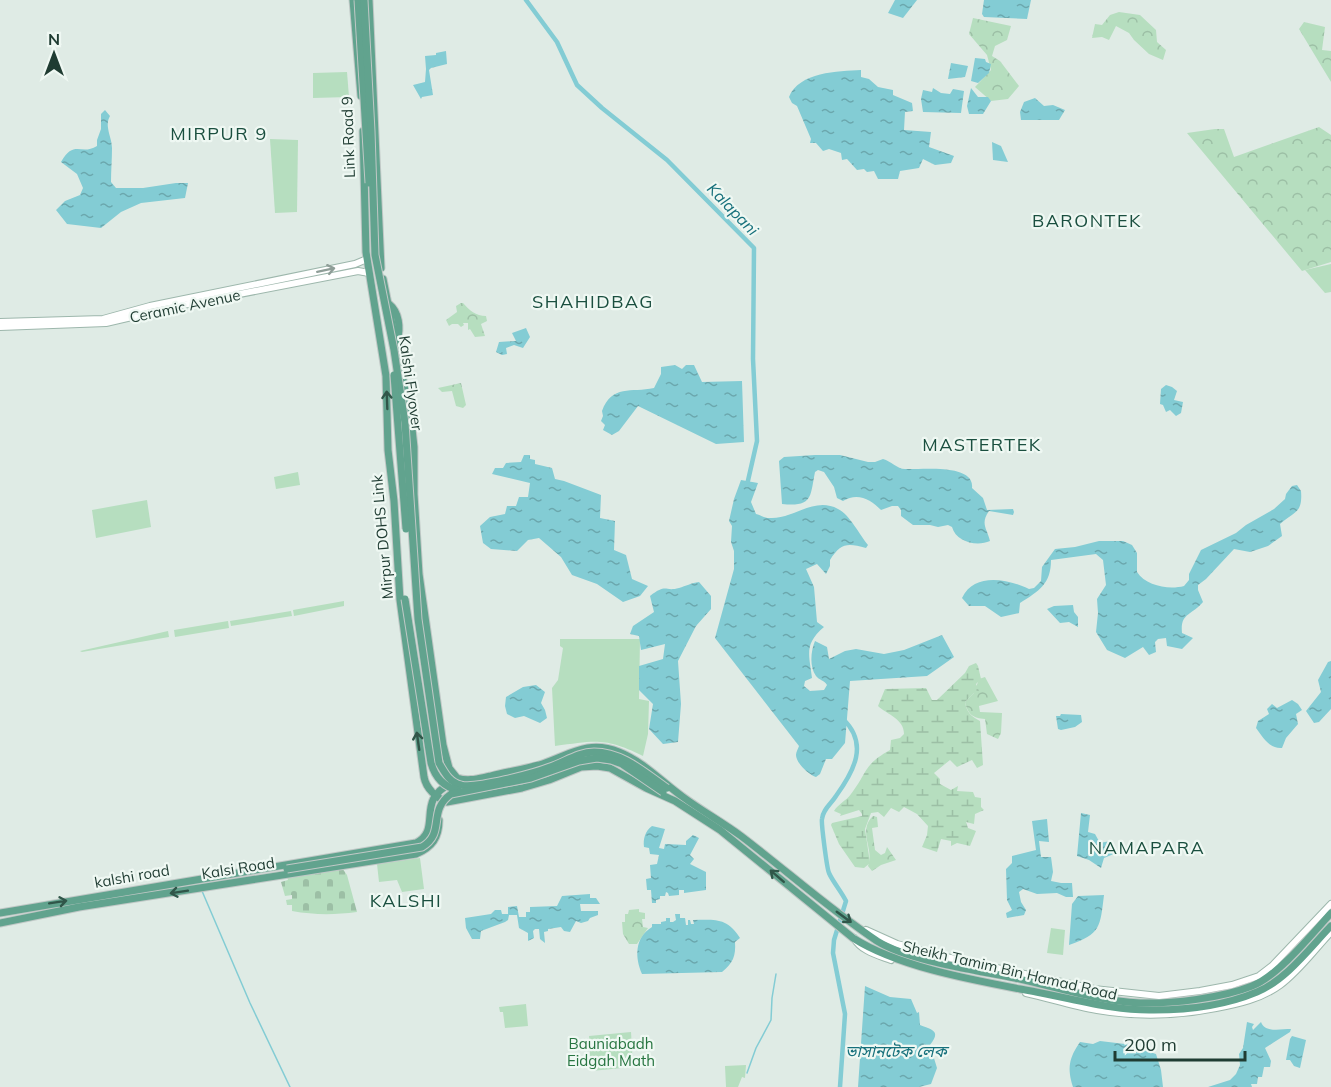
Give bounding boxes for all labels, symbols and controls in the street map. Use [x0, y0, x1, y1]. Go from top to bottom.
north arrow [24, 24, 84, 84]
text: N [48, 29, 60, 49]
street label: Link Road 9 [337, 96, 359, 178]
district label: MIRPUR 9 [170, 122, 268, 145]
water label: Kalapani [703, 178, 763, 240]
district label: BARONTEK [1032, 209, 1142, 232]
one-way arrow [316, 264, 335, 275]
street label: Ceramic Avenue [128, 285, 242, 327]
district label: SHAHIDBAG [532, 290, 654, 313]
street label: Kalshi Flyover [395, 334, 427, 432]
one-way arrow [381, 391, 392, 411]
district label: MASTERTEK [922, 433, 1042, 456]
street label: Mirpur DOHS Link [367, 474, 397, 600]
one-way arrow [413, 731, 424, 751]
district label: NAMAPARA [1089, 836, 1205, 859]
street label: Kalsi Road [200, 853, 276, 883]
street label: kalshi road [93, 860, 171, 892]
one-way arrow [770, 869, 785, 883]
one-way arrow [170, 886, 190, 897]
district label: KALSHI [370, 889, 442, 912]
one-way arrow [47, 897, 67, 908]
one-way arrow [835, 911, 851, 923]
street label: Sheikh Tamim Bin Hamad Road [901, 936, 1119, 1004]
scale bar [1115, 1024, 1246, 1062]
text: 200 m [1124, 1033, 1177, 1056]
park label: Bauniabadh Eidgah Math [567, 1034, 655, 1070]
water label: ভাসানটেক লেক [845, 1041, 950, 1061]

